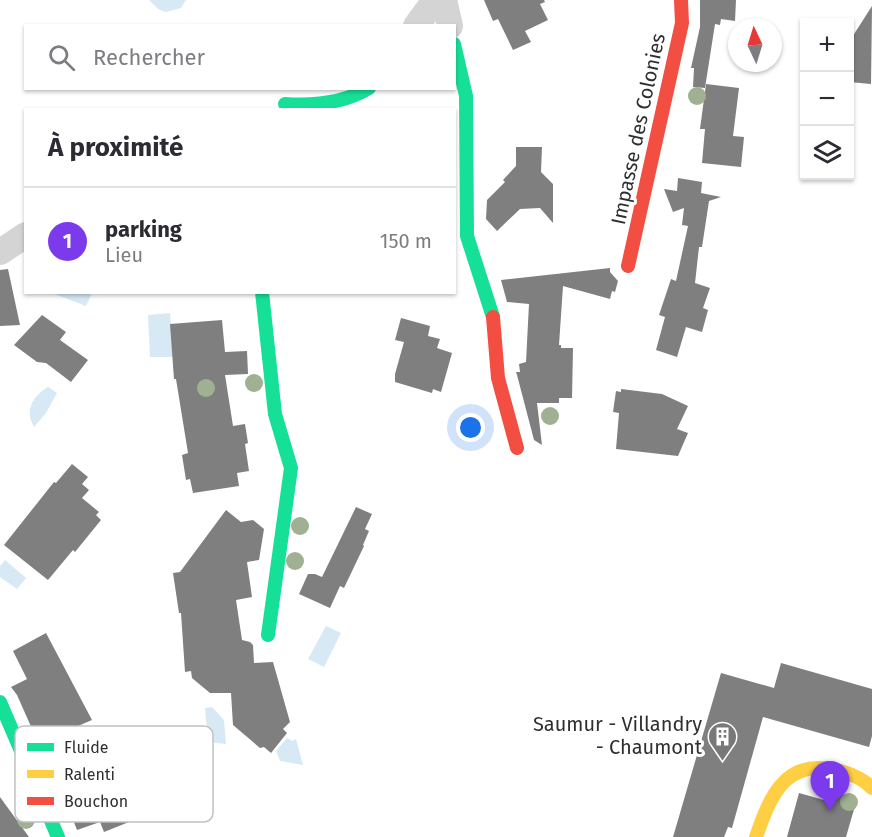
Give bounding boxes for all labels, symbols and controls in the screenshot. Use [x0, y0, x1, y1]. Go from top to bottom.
north arrow [728, 18, 782, 72]
map controls [800, 18, 854, 180]
button: + [800, 18, 854, 72]
search box [24, 24, 456, 90]
street label: Impasse des Colonies [606, 31, 670, 227]
icon: search [45, 41, 78, 74]
text: Rechercher [93, 44, 205, 71]
button: − [800, 72, 854, 126]
button: layers [800, 126, 854, 180]
text: À proximité [48, 132, 183, 163]
text: parking [105, 216, 182, 243]
text: 1 [63, 229, 72, 253]
text: 150 m [380, 229, 432, 253]
text: Lieu [105, 243, 143, 267]
your location [456, 413, 485, 442]
place label: Saumur - Villandry - Chaumont [533, 712, 703, 759]
building icon: Saumur - Villandry - Chaumont [707, 720, 739, 762]
legend [15, 726, 213, 822]
text: Fluide [64, 738, 109, 757]
pin: 1 [810, 762, 850, 811]
text: Ralenti [64, 765, 115, 784]
text: Bouchon [64, 792, 128, 811]

